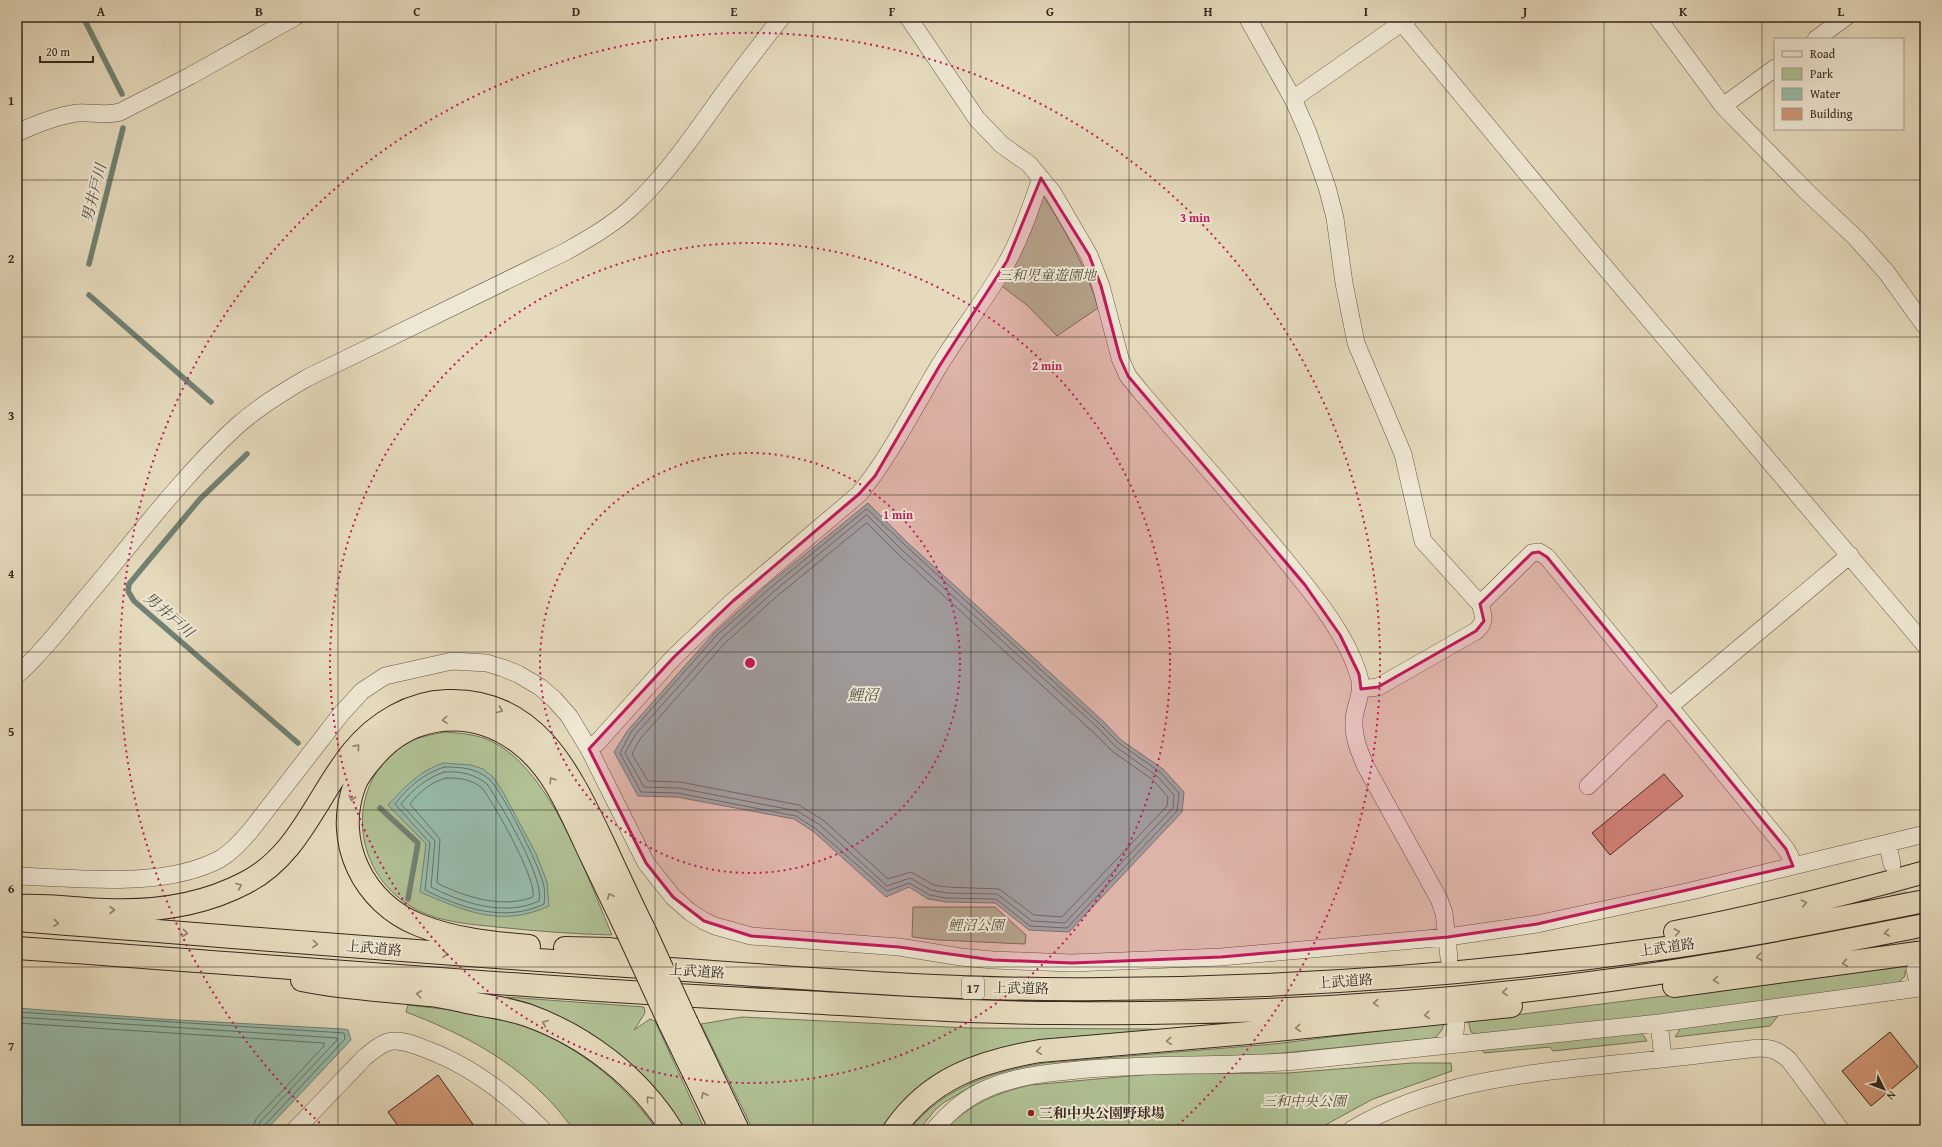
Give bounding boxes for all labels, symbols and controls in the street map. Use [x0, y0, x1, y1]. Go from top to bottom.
text: A [97, 2, 106, 21]
text: B [255, 2, 263, 21]
text: C [413, 2, 421, 21]
text: D [572, 2, 580, 21]
text: E [731, 2, 738, 21]
text: F [889, 2, 896, 21]
text: G [1046, 2, 1054, 21]
text: H [1203, 2, 1213, 21]
text: I [1364, 2, 1368, 21]
text: J [1521, 2, 1528, 21]
text: K [1679, 2, 1688, 21]
text: L [1838, 2, 1845, 21]
scale bar [40, 38, 93, 64]
legend [1774, 38, 1904, 130]
text: 20 m [46, 43, 70, 60]
text: Road [1810, 45, 1836, 62]
text: Park [1810, 65, 1834, 82]
text: Water [1810, 85, 1840, 102]
text: 1 [8, 91, 14, 110]
text: Building [1810, 105, 1853, 122]
water label: 男井戸川 [76, 159, 111, 225]
text: 3 min [1180, 209, 1210, 226]
text: 2 [8, 249, 15, 268]
park label: 三和児童遊園地 [998, 265, 1098, 285]
text: 2 min [1032, 357, 1062, 374]
text: 3 [8, 406, 14, 425]
text: 1 min [883, 506, 913, 523]
text: 4 [8, 564, 15, 583]
water label: 男井戸川 [140, 587, 200, 644]
centre of rings [743, 656, 757, 670]
water label: 鯉沼 [848, 684, 881, 705]
one-way arrow [496, 706, 503, 714]
one-way arrow [442, 716, 448, 725]
text: 5 [8, 722, 15, 741]
one-way arrow [353, 744, 360, 752]
one-way arrow [549, 777, 557, 784]
one-way arrow [348, 795, 356, 801]
text: 6 [8, 879, 15, 898]
one-way arrow [234, 883, 242, 891]
one-way arrow [607, 893, 615, 901]
one-way arrow [1801, 900, 1807, 908]
one-way arrow [109, 906, 115, 914]
park label: 鯉沼公園 [948, 915, 1006, 935]
one-way arrow [53, 918, 59, 927]
one-way arrow [1674, 928, 1680, 936]
one-way arrow [1884, 928, 1890, 936]
one-way arrow [182, 929, 188, 938]
street label: 上武道路 [1638, 933, 1696, 961]
street label: 上武道路 [345, 936, 403, 960]
one-way arrow [312, 939, 318, 948]
one-way arrow [442, 949, 448, 958]
one-way arrow [1756, 952, 1762, 960]
one-way arrow [1842, 958, 1848, 967]
street label: 上武道路 [668, 959, 726, 983]
street label: 上武道路 [1316, 969, 1374, 993]
one-way arrow [1713, 976, 1719, 985]
road number: 17 [962, 977, 984, 999]
street label: 上武道路 [993, 978, 1049, 998]
one-way arrow [1502, 987, 1508, 996]
one-way arrow [416, 990, 422, 999]
one-way arrow [1373, 999, 1379, 1008]
one-way arrow [1424, 1011, 1431, 1020]
one-way arrow [542, 1019, 549, 1027]
one-way arrow [1295, 1023, 1301, 1032]
one-way arrow [1166, 1036, 1172, 1045]
text: 7 [8, 1037, 15, 1056]
one-way arrow [1036, 1046, 1042, 1055]
north arrow [1864, 1069, 1904, 1109]
text: N [1883, 1088, 1900, 1104]
park label: 三和中央公園 [1262, 1091, 1348, 1111]
one-way arrow [701, 1092, 709, 1099]
one-way arrow [647, 1096, 654, 1103]
place label: 三和中央公園野球場 [1039, 1103, 1165, 1123]
marker: 三和中央公園野球場 [1026, 1108, 1036, 1118]

